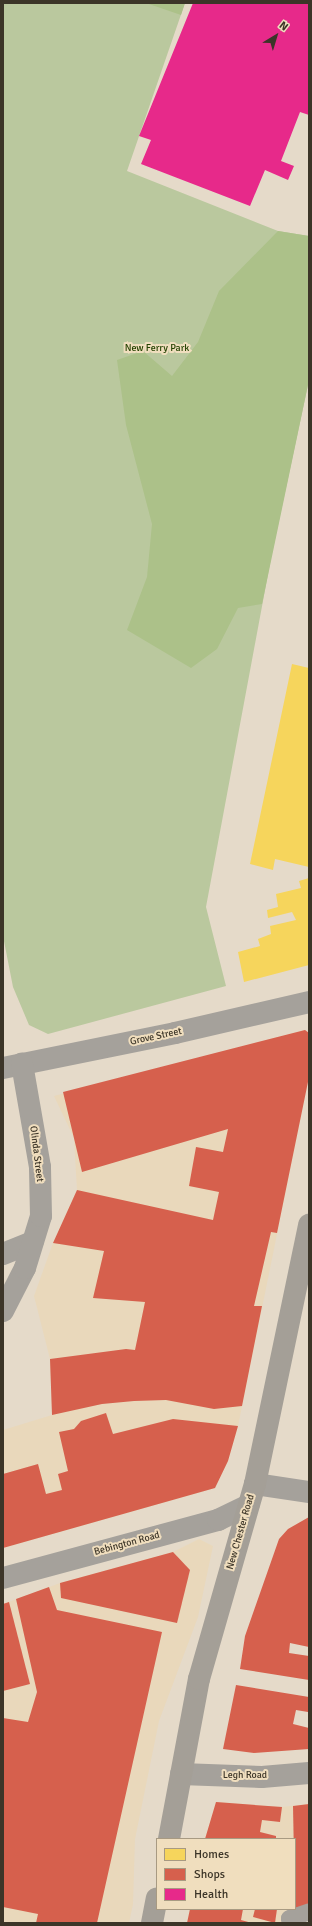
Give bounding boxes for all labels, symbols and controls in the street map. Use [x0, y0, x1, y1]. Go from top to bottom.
north arrow [256, 16, 296, 56]
text: N [277, 19, 291, 34]
park label: New Ferry Park [125, 343, 189, 355]
street label: Grove Street [129, 1026, 183, 1048]
street label: Olinda Street [27, 1125, 45, 1183]
street label: New Chester Road [225, 1493, 257, 1571]
street label: Bebington Road [93, 1529, 161, 1559]
street label: Legh Road [223, 1770, 267, 1782]
legend [156, 1838, 296, 1910]
text: Homes [194, 1847, 229, 1862]
text: Shops [194, 1867, 225, 1882]
text: Health [194, 1887, 228, 1902]

